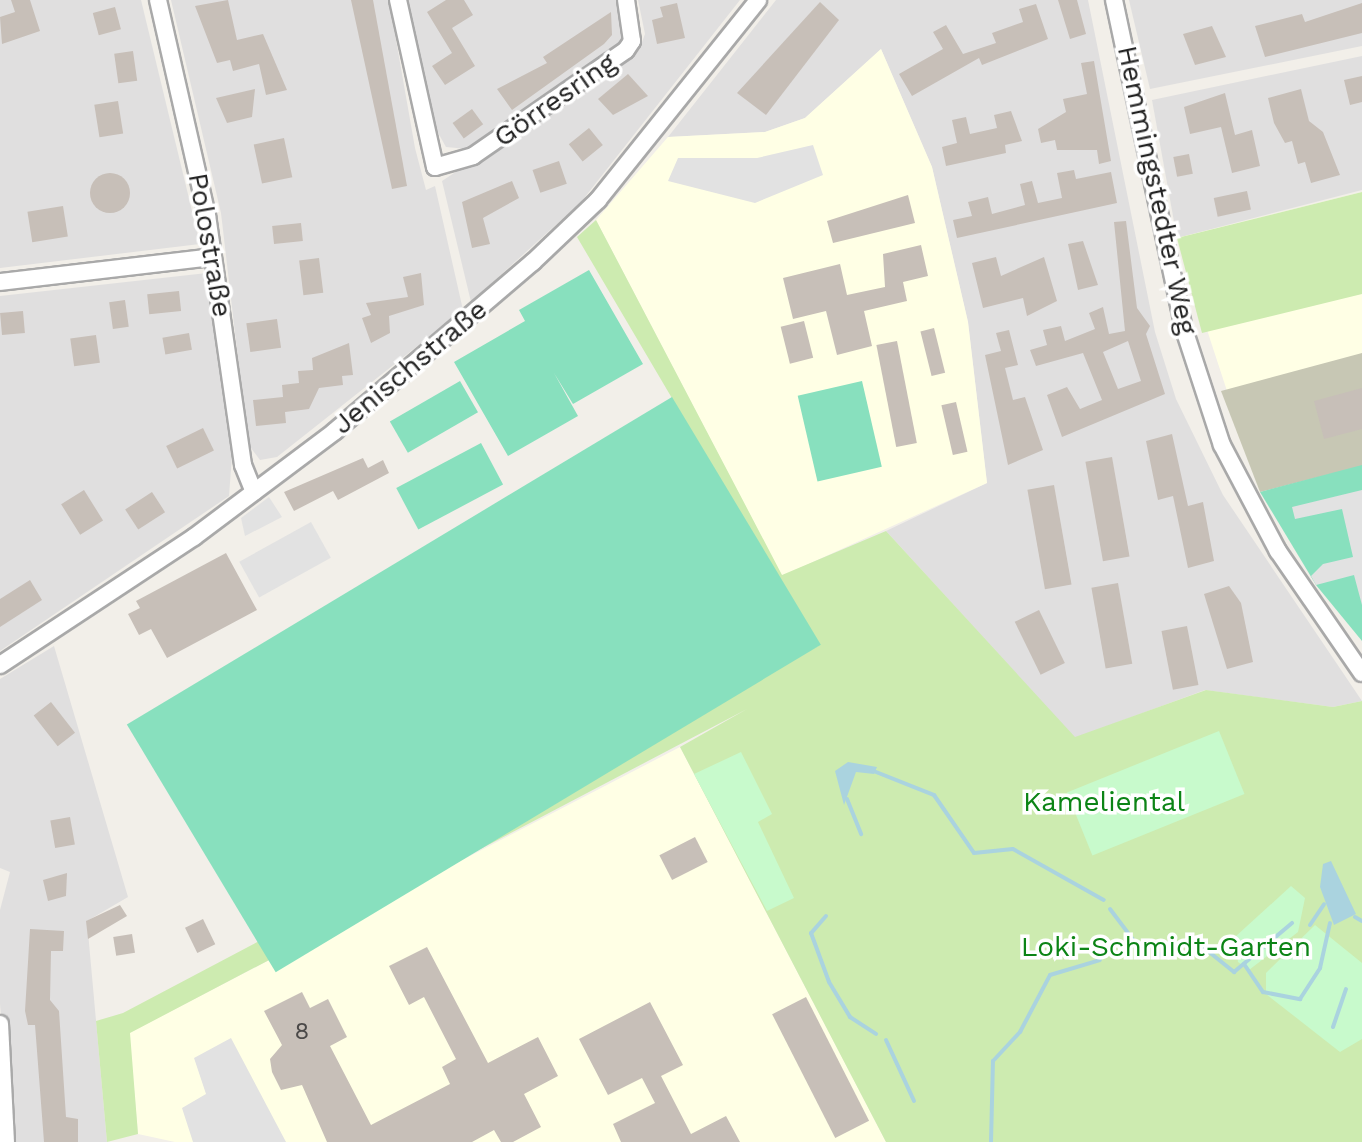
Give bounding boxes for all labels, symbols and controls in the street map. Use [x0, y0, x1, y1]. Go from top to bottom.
street label: Hemmingstedter Weg [1110, 42, 1204, 338]
street label: Görresring [487, 46, 623, 154]
street label: Polostraße [181, 170, 239, 320]
street label: Jenischstraße [326, 293, 494, 441]
park label: Kameliental [1023, 785, 1185, 819]
park label: Loki-Schmidt-Garten [1021, 930, 1311, 964]
house number: 8 [295, 1018, 309, 1046]

